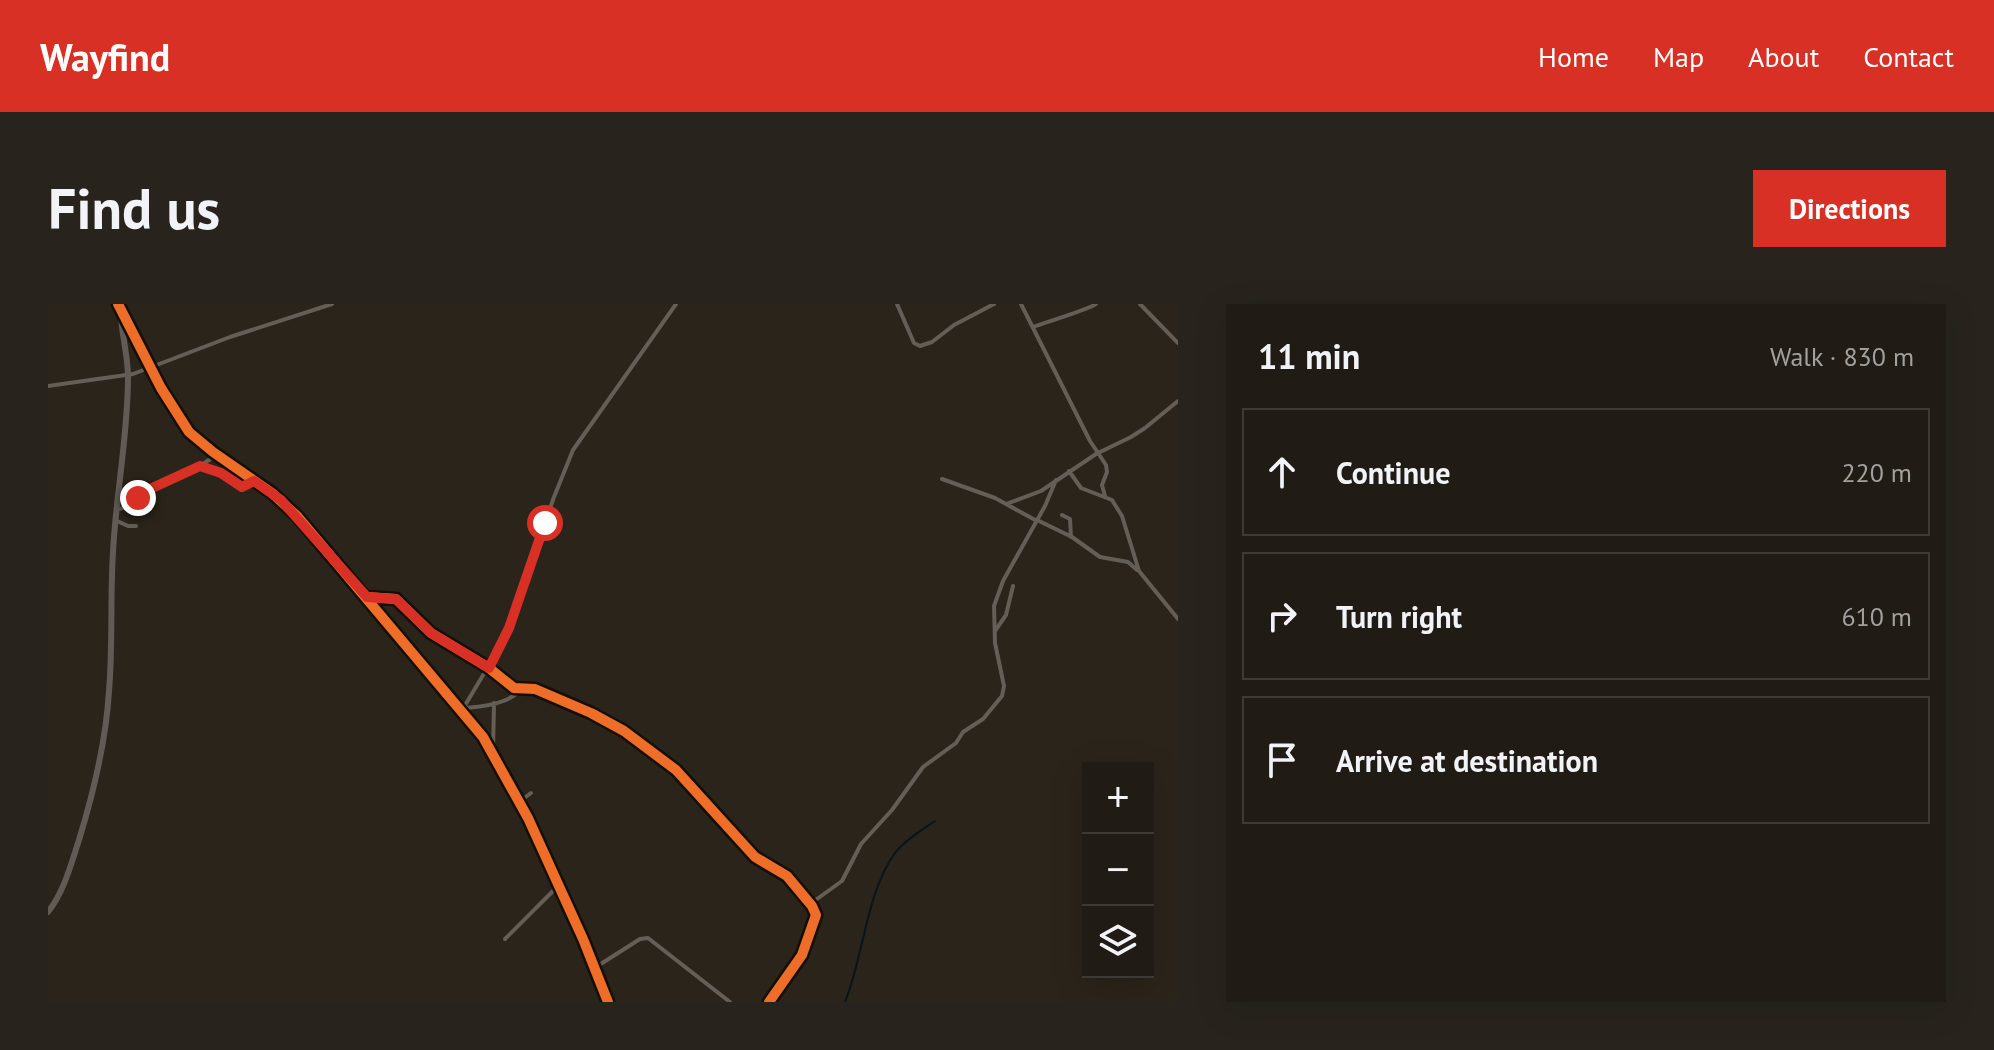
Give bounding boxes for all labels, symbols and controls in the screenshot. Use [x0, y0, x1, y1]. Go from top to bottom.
text: Wayfind [40, 32, 170, 81]
text: Home [1538, 38, 1609, 75]
text: Map [1653, 38, 1704, 75]
text: About [1748, 38, 1819, 75]
text: Contact [1863, 38, 1954, 75]
button: Directions [1753, 170, 1946, 247]
text: Find us [48, 172, 220, 244]
text: 11 min [1258, 334, 1360, 378]
text: Walk · 830 m [1770, 340, 1914, 373]
icon: ahead [1260, 450, 1304, 494]
text: Continue [1336, 453, 1450, 492]
text: 220 m [1841, 456, 1912, 489]
route end [120, 480, 156, 516]
route start [527, 505, 563, 541]
icon: right [1260, 594, 1304, 638]
text: Turn right [1336, 597, 1462, 636]
text: 610 m [1841, 600, 1912, 633]
icon: arrive [1260, 738, 1304, 782]
text: Arrive at destination [1336, 741, 1598, 780]
map controls [1082, 762, 1154, 978]
button: + [1082, 762, 1154, 834]
button: − [1082, 834, 1154, 906]
button: layers [1082, 906, 1154, 978]

